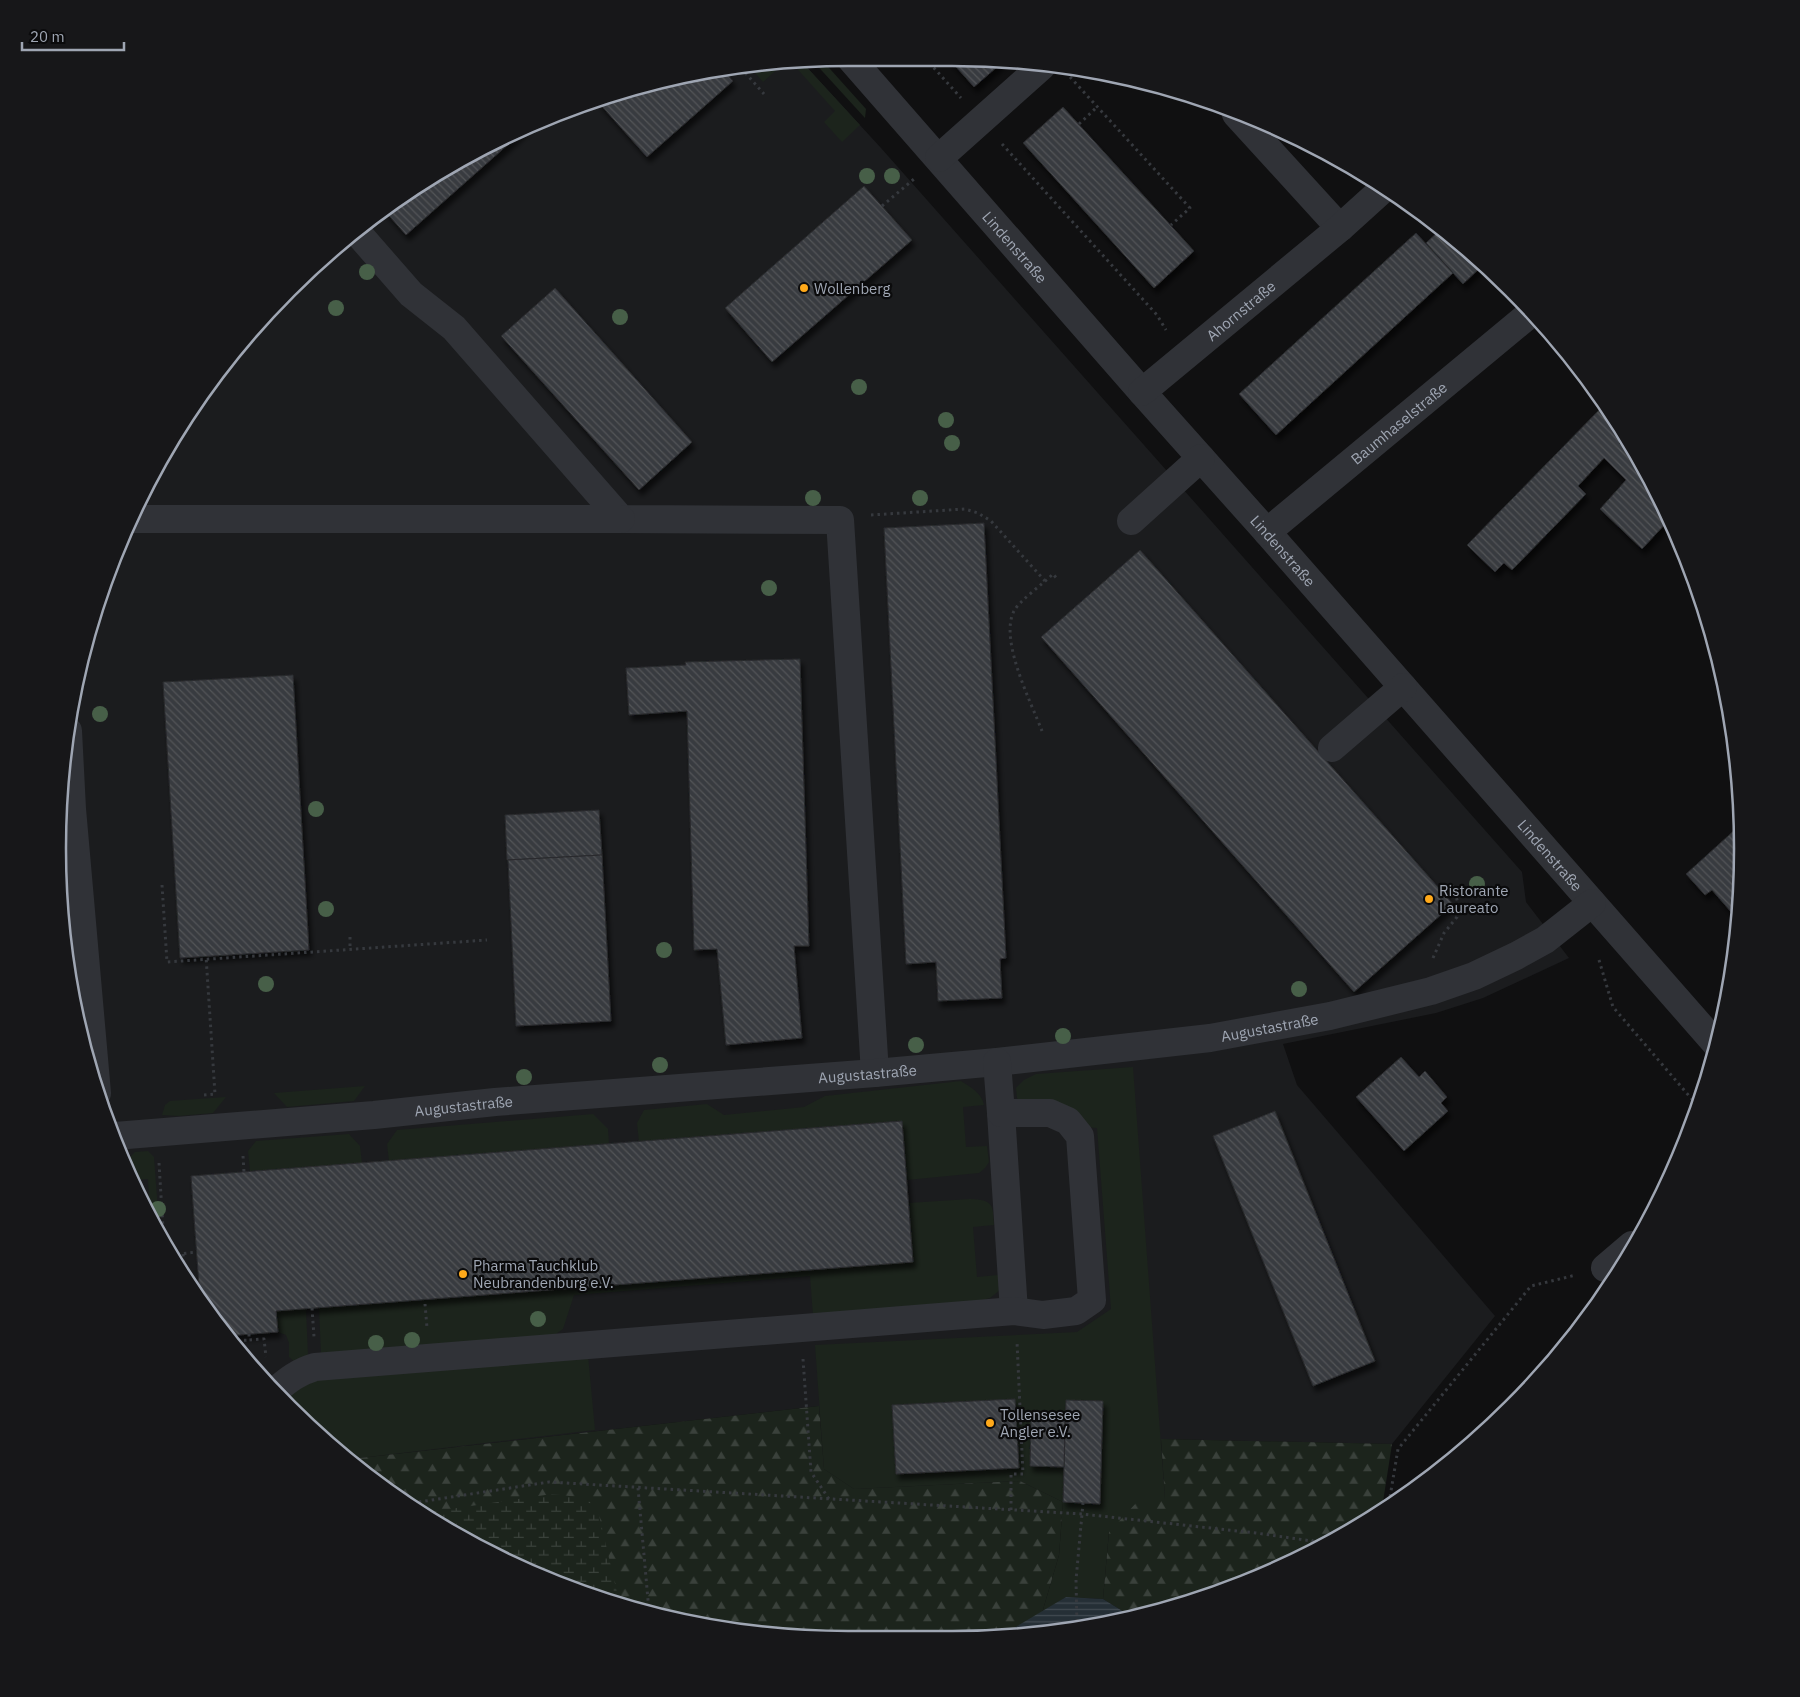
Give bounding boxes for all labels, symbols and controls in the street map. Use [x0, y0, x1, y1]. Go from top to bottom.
scale bar [22, 20, 125, 52]
text: 20 m [30, 27, 65, 46]
street label: Lindenstraße [979, 207, 1052, 287]
street label: Ahornstraße [1202, 276, 1279, 345]
place label: Wollenberg [814, 279, 890, 298]
marker: Wollenberg [798, 282, 810, 294]
street label: Baumhaselstraße [1347, 377, 1451, 468]
street label: Lindenstraße [1247, 511, 1320, 590]
street label: Lindenstraße [1514, 815, 1587, 895]
place label: Ristorante Laureato [1439, 881, 1509, 917]
marker: Ristorante Laureato [1423, 893, 1435, 905]
street label: Augustastraße [1219, 1009, 1320, 1045]
street label: Augustastraße [817, 1060, 917, 1087]
street label: Augustastraße [413, 1091, 514, 1120]
place label: Pharma Tauchklub Neubrandenburg e.V. [473, 1256, 614, 1292]
marker: Pharma Tauchklub Neubrandenburg e.V. [457, 1268, 469, 1280]
place label: Tollensesee Angler e.V. [1000, 1405, 1080, 1441]
marker: Tollensesee Angler e.V. [984, 1417, 996, 1429]

